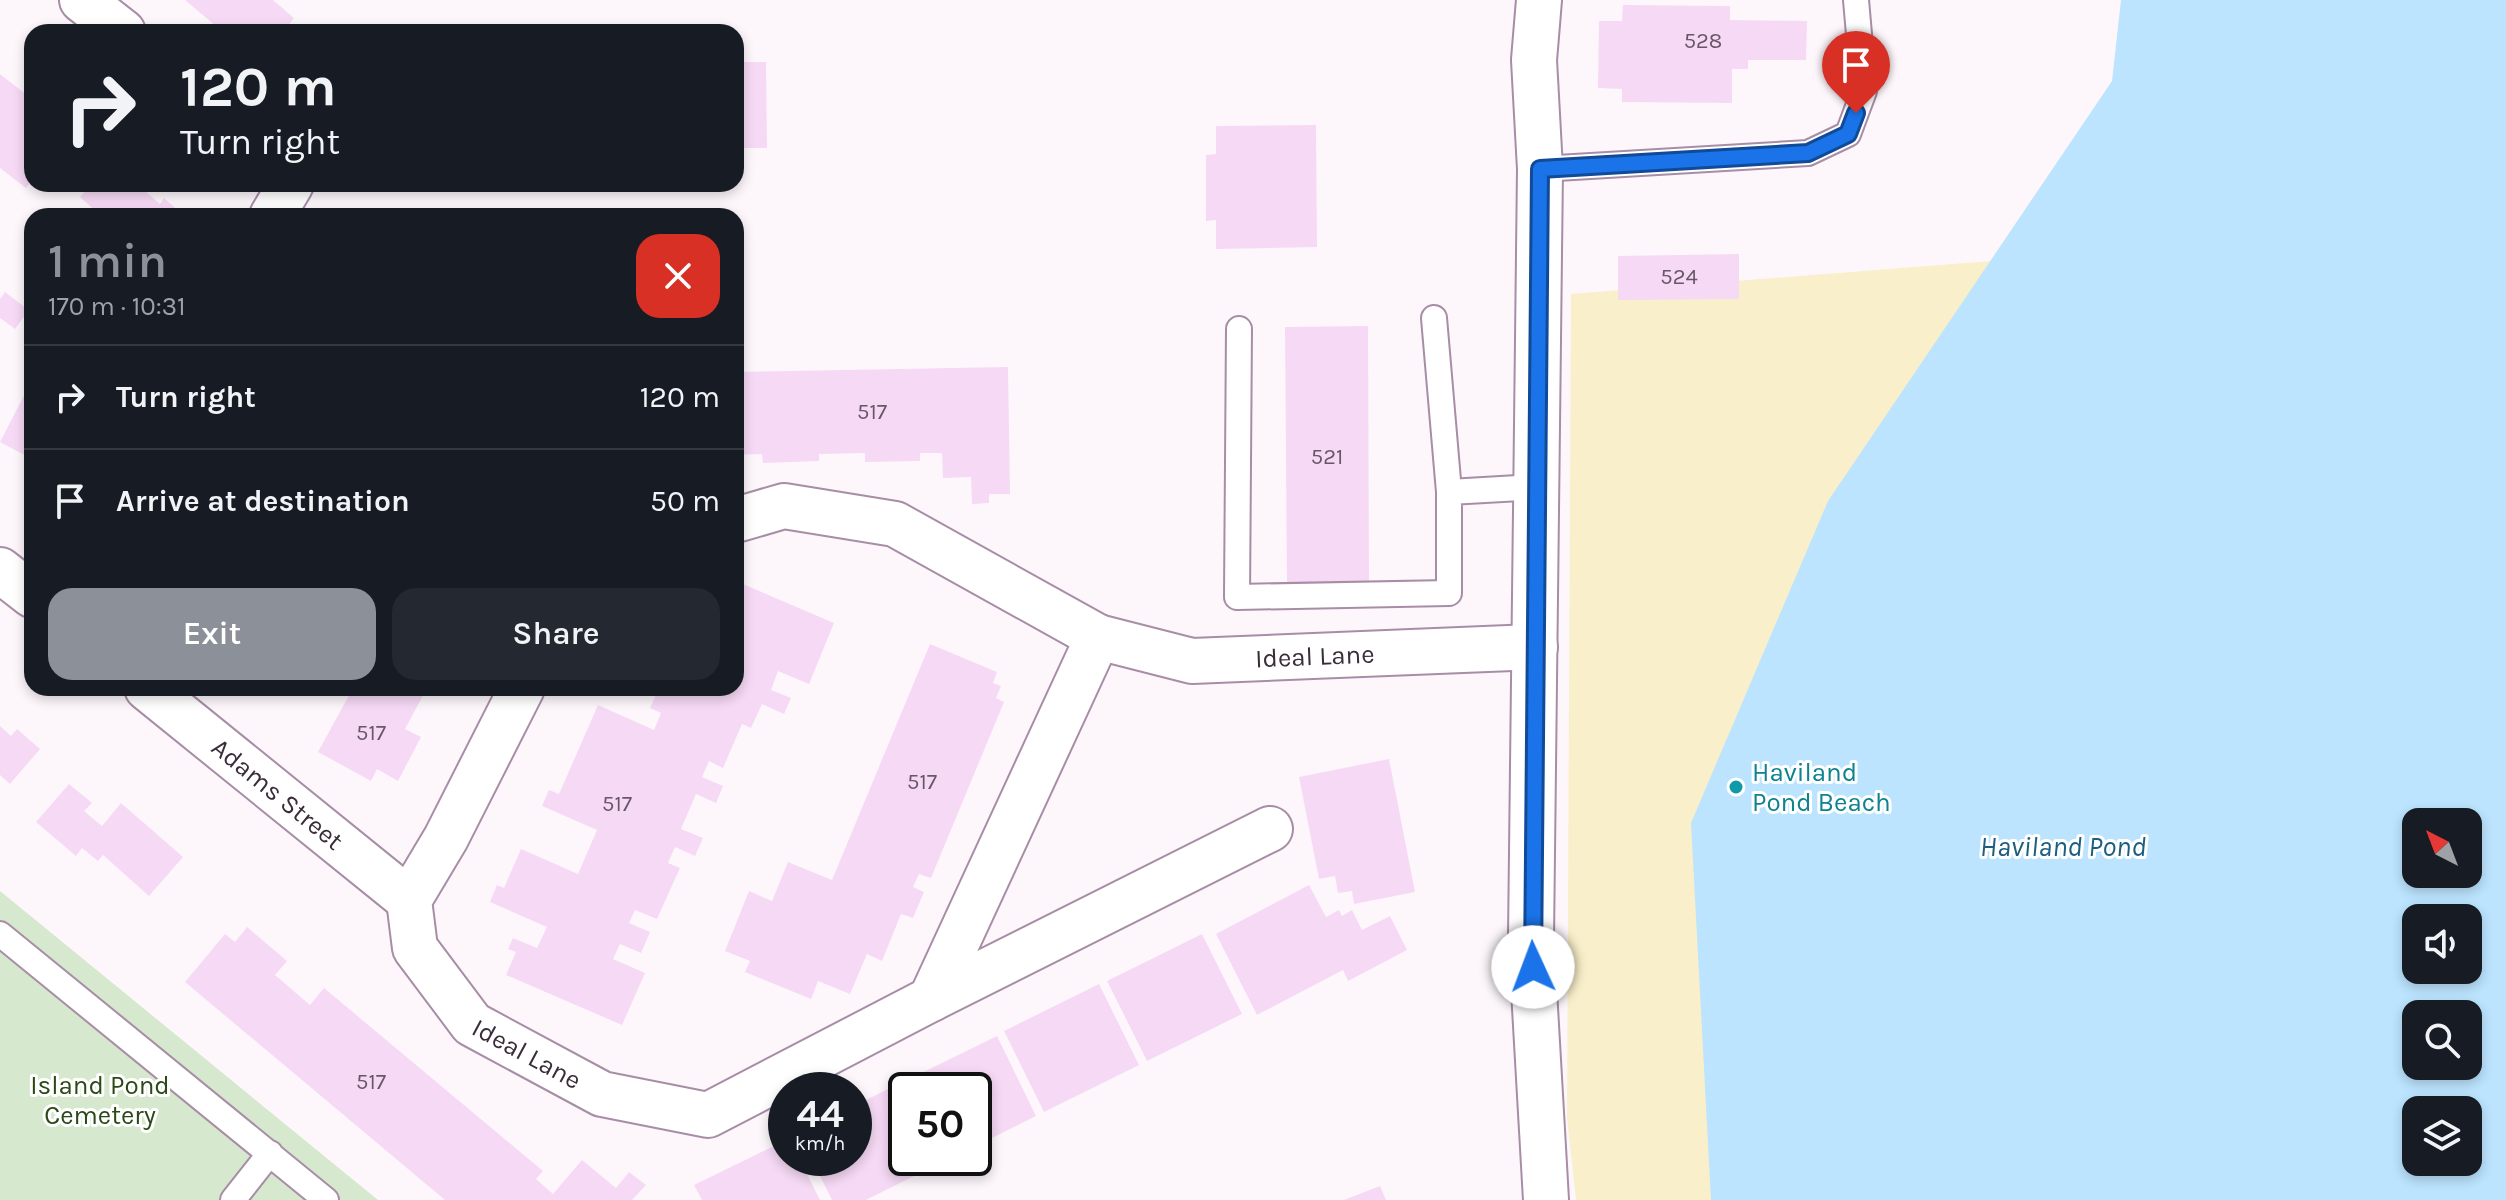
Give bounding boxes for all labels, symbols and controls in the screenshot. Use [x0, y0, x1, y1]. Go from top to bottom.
house number: 528 [1684, 28, 1722, 54]
pin [1822, 31, 1890, 113]
icon: arrive [1834, 43, 1878, 87]
text: 120 m [180, 54, 337, 119]
icon: right [48, 56, 152, 160]
text: Turn right [180, 121, 340, 163]
text: 1 min [48, 233, 167, 289]
button: close [636, 234, 720, 318]
house number: 524 [1660, 264, 1698, 290]
text: 170 m · 10:31 [48, 291, 186, 322]
icon: right [48, 375, 92, 419]
text: Turn right [116, 379, 256, 415]
text: 120 m [640, 379, 720, 415]
house number: 517 [857, 399, 887, 425]
house number: 521 [1311, 444, 1343, 470]
icon: arrive [48, 479, 92, 523]
text: Arrive at destination [116, 483, 410, 519]
text: 50 m [650, 483, 720, 519]
button: Exit [48, 588, 376, 680]
button: Share [392, 588, 720, 680]
street label: Ideal Lane [1255, 638, 1375, 674]
house number: 517 [356, 720, 386, 746]
street label: Adams Street [206, 731, 350, 856]
place label: Haviland Pond Beach [1752, 757, 1891, 818]
house number: 517 [907, 769, 937, 795]
marker: Haviland Pond Beach [1727, 778, 1745, 796]
house number: 517 [602, 791, 632, 817]
north arrow [2402, 808, 2482, 888]
map controls [2402, 808, 2482, 1176]
water label: Haviland Pond [1980, 830, 2146, 863]
button: sound [2402, 904, 2482, 984]
position arrow [1491, 925, 1575, 1009]
button: search [2402, 1000, 2482, 1080]
street label: Ideal Lane [467, 1012, 587, 1095]
house number: 517 [356, 1069, 386, 1095]
park label: Island Pond Cemetery [30, 1070, 170, 1131]
speed limit sign: 50 [888, 1072, 992, 1176]
text: 44 [796, 1090, 844, 1137]
button: layers [2402, 1096, 2482, 1176]
text: km/h [795, 1132, 845, 1155]

